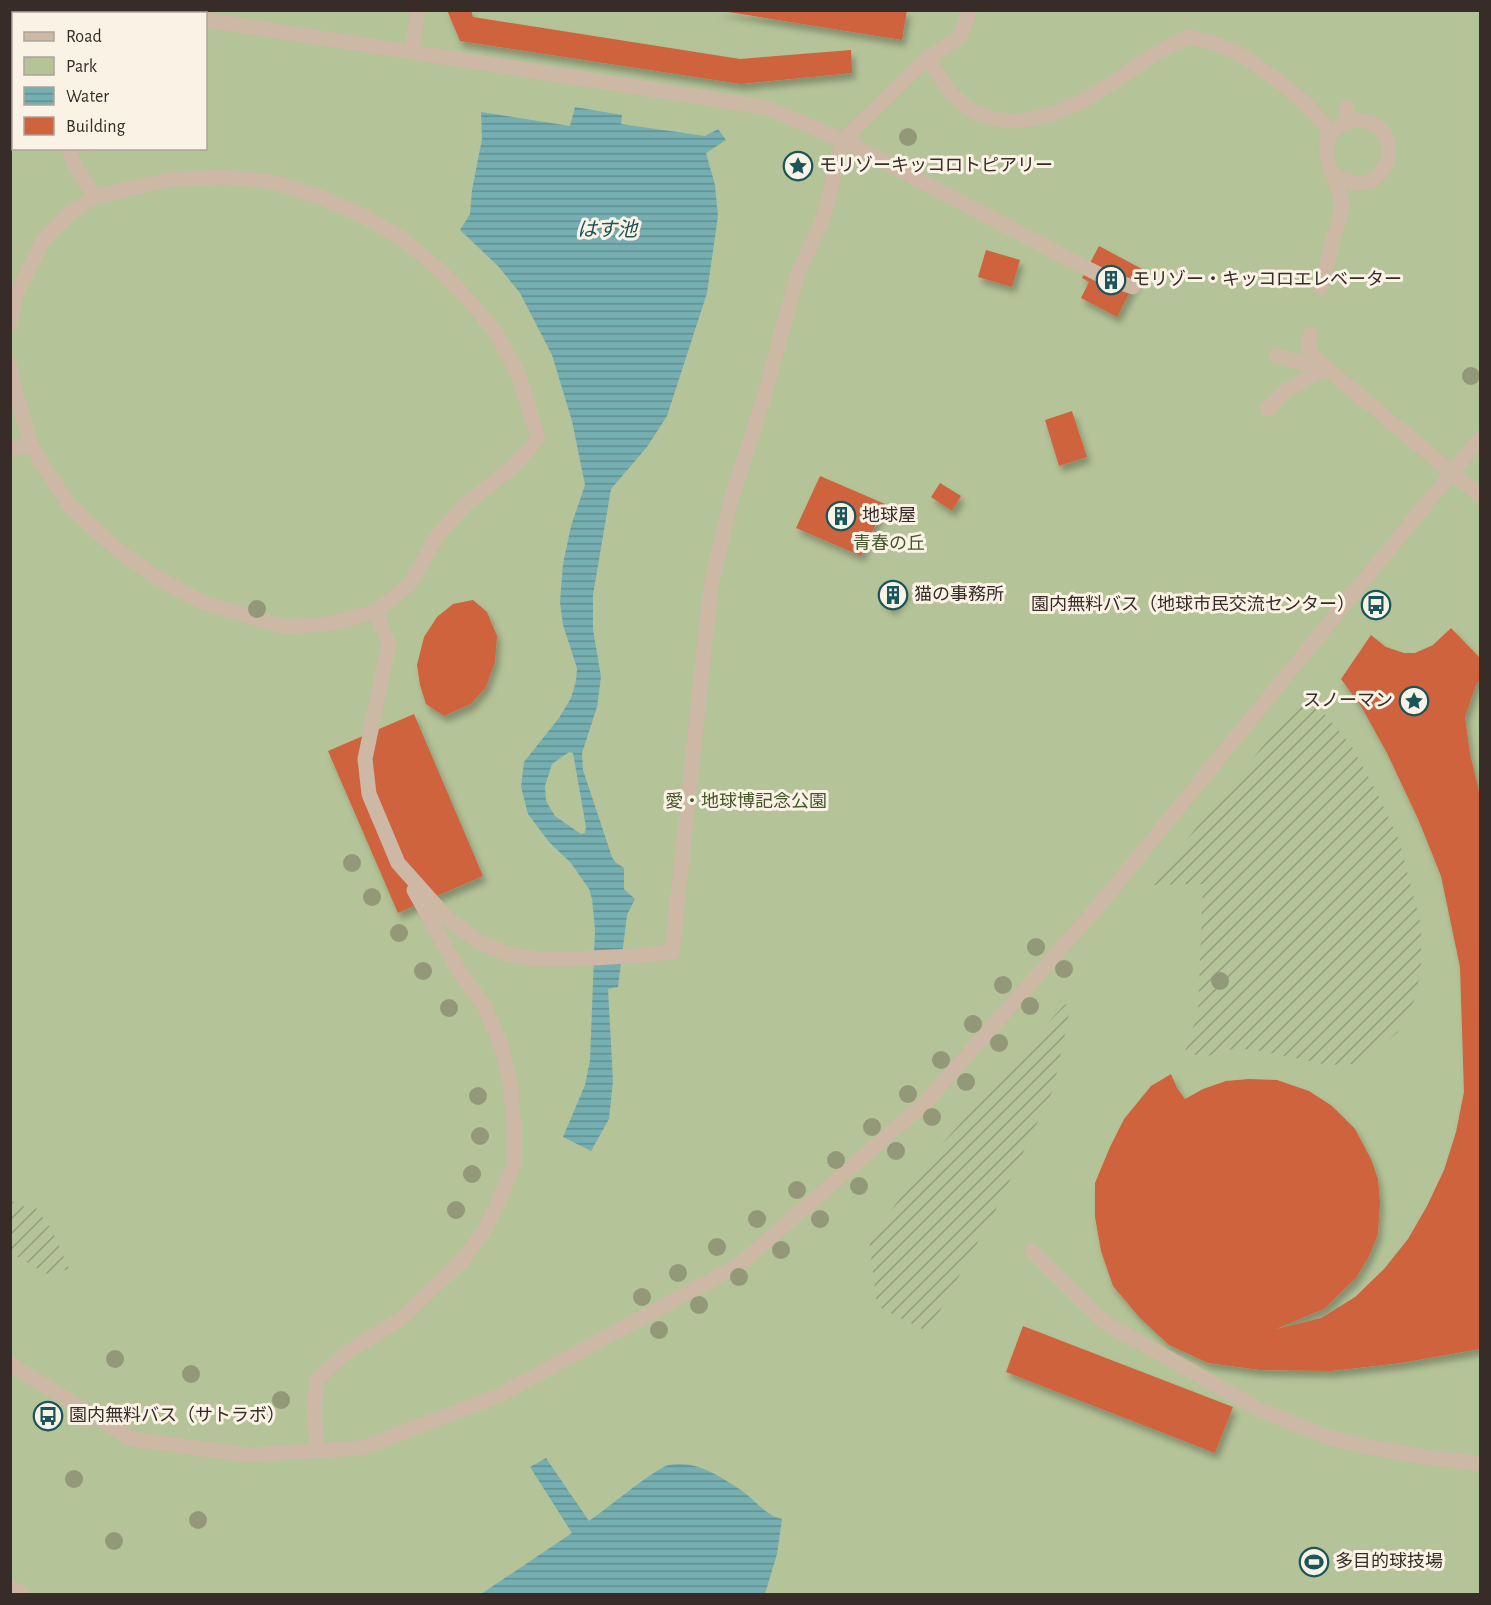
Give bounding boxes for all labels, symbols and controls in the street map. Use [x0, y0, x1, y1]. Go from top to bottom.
legend [12, 12, 207, 150]
text: Road [66, 28, 102, 46]
text: Park [66, 58, 98, 76]
text: Water [66, 88, 109, 106]
text: Building [66, 118, 126, 136]
place icon: モリゾーキッコロトピアリー [782, 150, 814, 182]
place label: モリゾーキッコロトピアリー [819, 155, 1053, 175]
water label: はす池 [577, 219, 639, 240]
building icon: モリゾー・キッコロエレベーター [1095, 264, 1127, 296]
place label: モリゾー・キッコロエレベーター [1132, 269, 1402, 289]
building icon: 地球屋 [825, 500, 857, 532]
place label: 地球屋 [862, 506, 916, 525]
park label: 青春の丘 [853, 533, 925, 553]
building icon: 猫の事務所 [877, 579, 909, 611]
place label: 猫の事務所 [914, 585, 1004, 604]
bus stop icon: 園内無料バス（地球市民交流センター） [1360, 589, 1392, 621]
place label: 園内無料バス（地球市民交流センター） [1031, 594, 1355, 614]
place icon: スノーマン [1398, 685, 1430, 717]
place label: スノーマン [1303, 692, 1393, 710]
park label: 愛・地球博記念公園 [665, 791, 827, 811]
bus stop icon: 園内無料バス（サトラボ） [32, 1400, 64, 1432]
place label: 園内無料バス（サトラボ） [69, 1405, 285, 1425]
sports icon: 多目的球技場 [1298, 1546, 1330, 1578]
place label: 多目的球技場 [1335, 1551, 1443, 1571]

